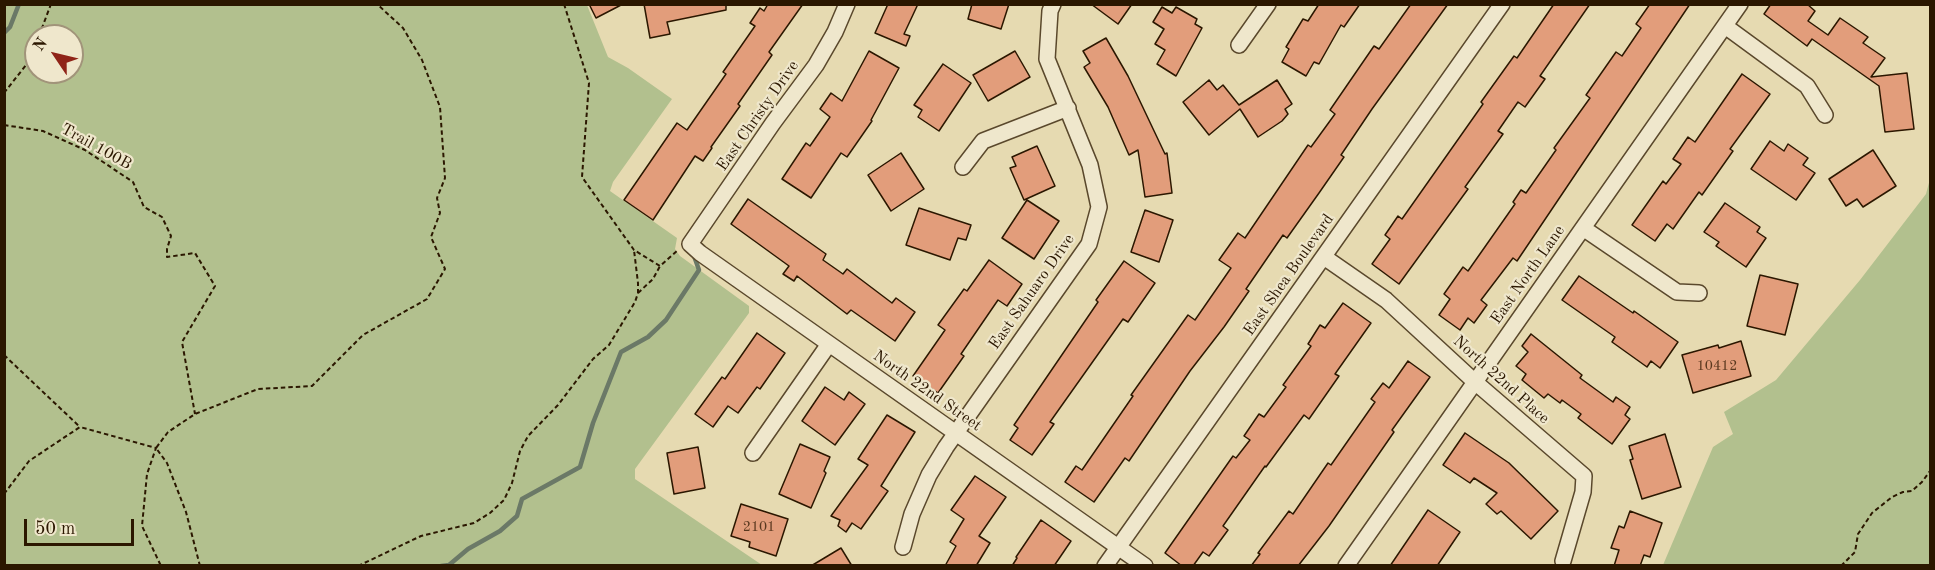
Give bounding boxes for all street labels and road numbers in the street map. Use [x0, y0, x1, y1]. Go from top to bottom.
street label: East Christy Drive [713, 57, 803, 175]
street label: Trail 100B [57, 120, 135, 174]
street label: East Shea Boulevard [1240, 210, 1338, 340]
street label: East North Lane [1487, 222, 1569, 328]
street label: East Sahuaro Drive [985, 231, 1079, 353]
street label: North 22nd Place [1449, 332, 1553, 428]
street label: North 22nd Street [869, 346, 985, 436]

